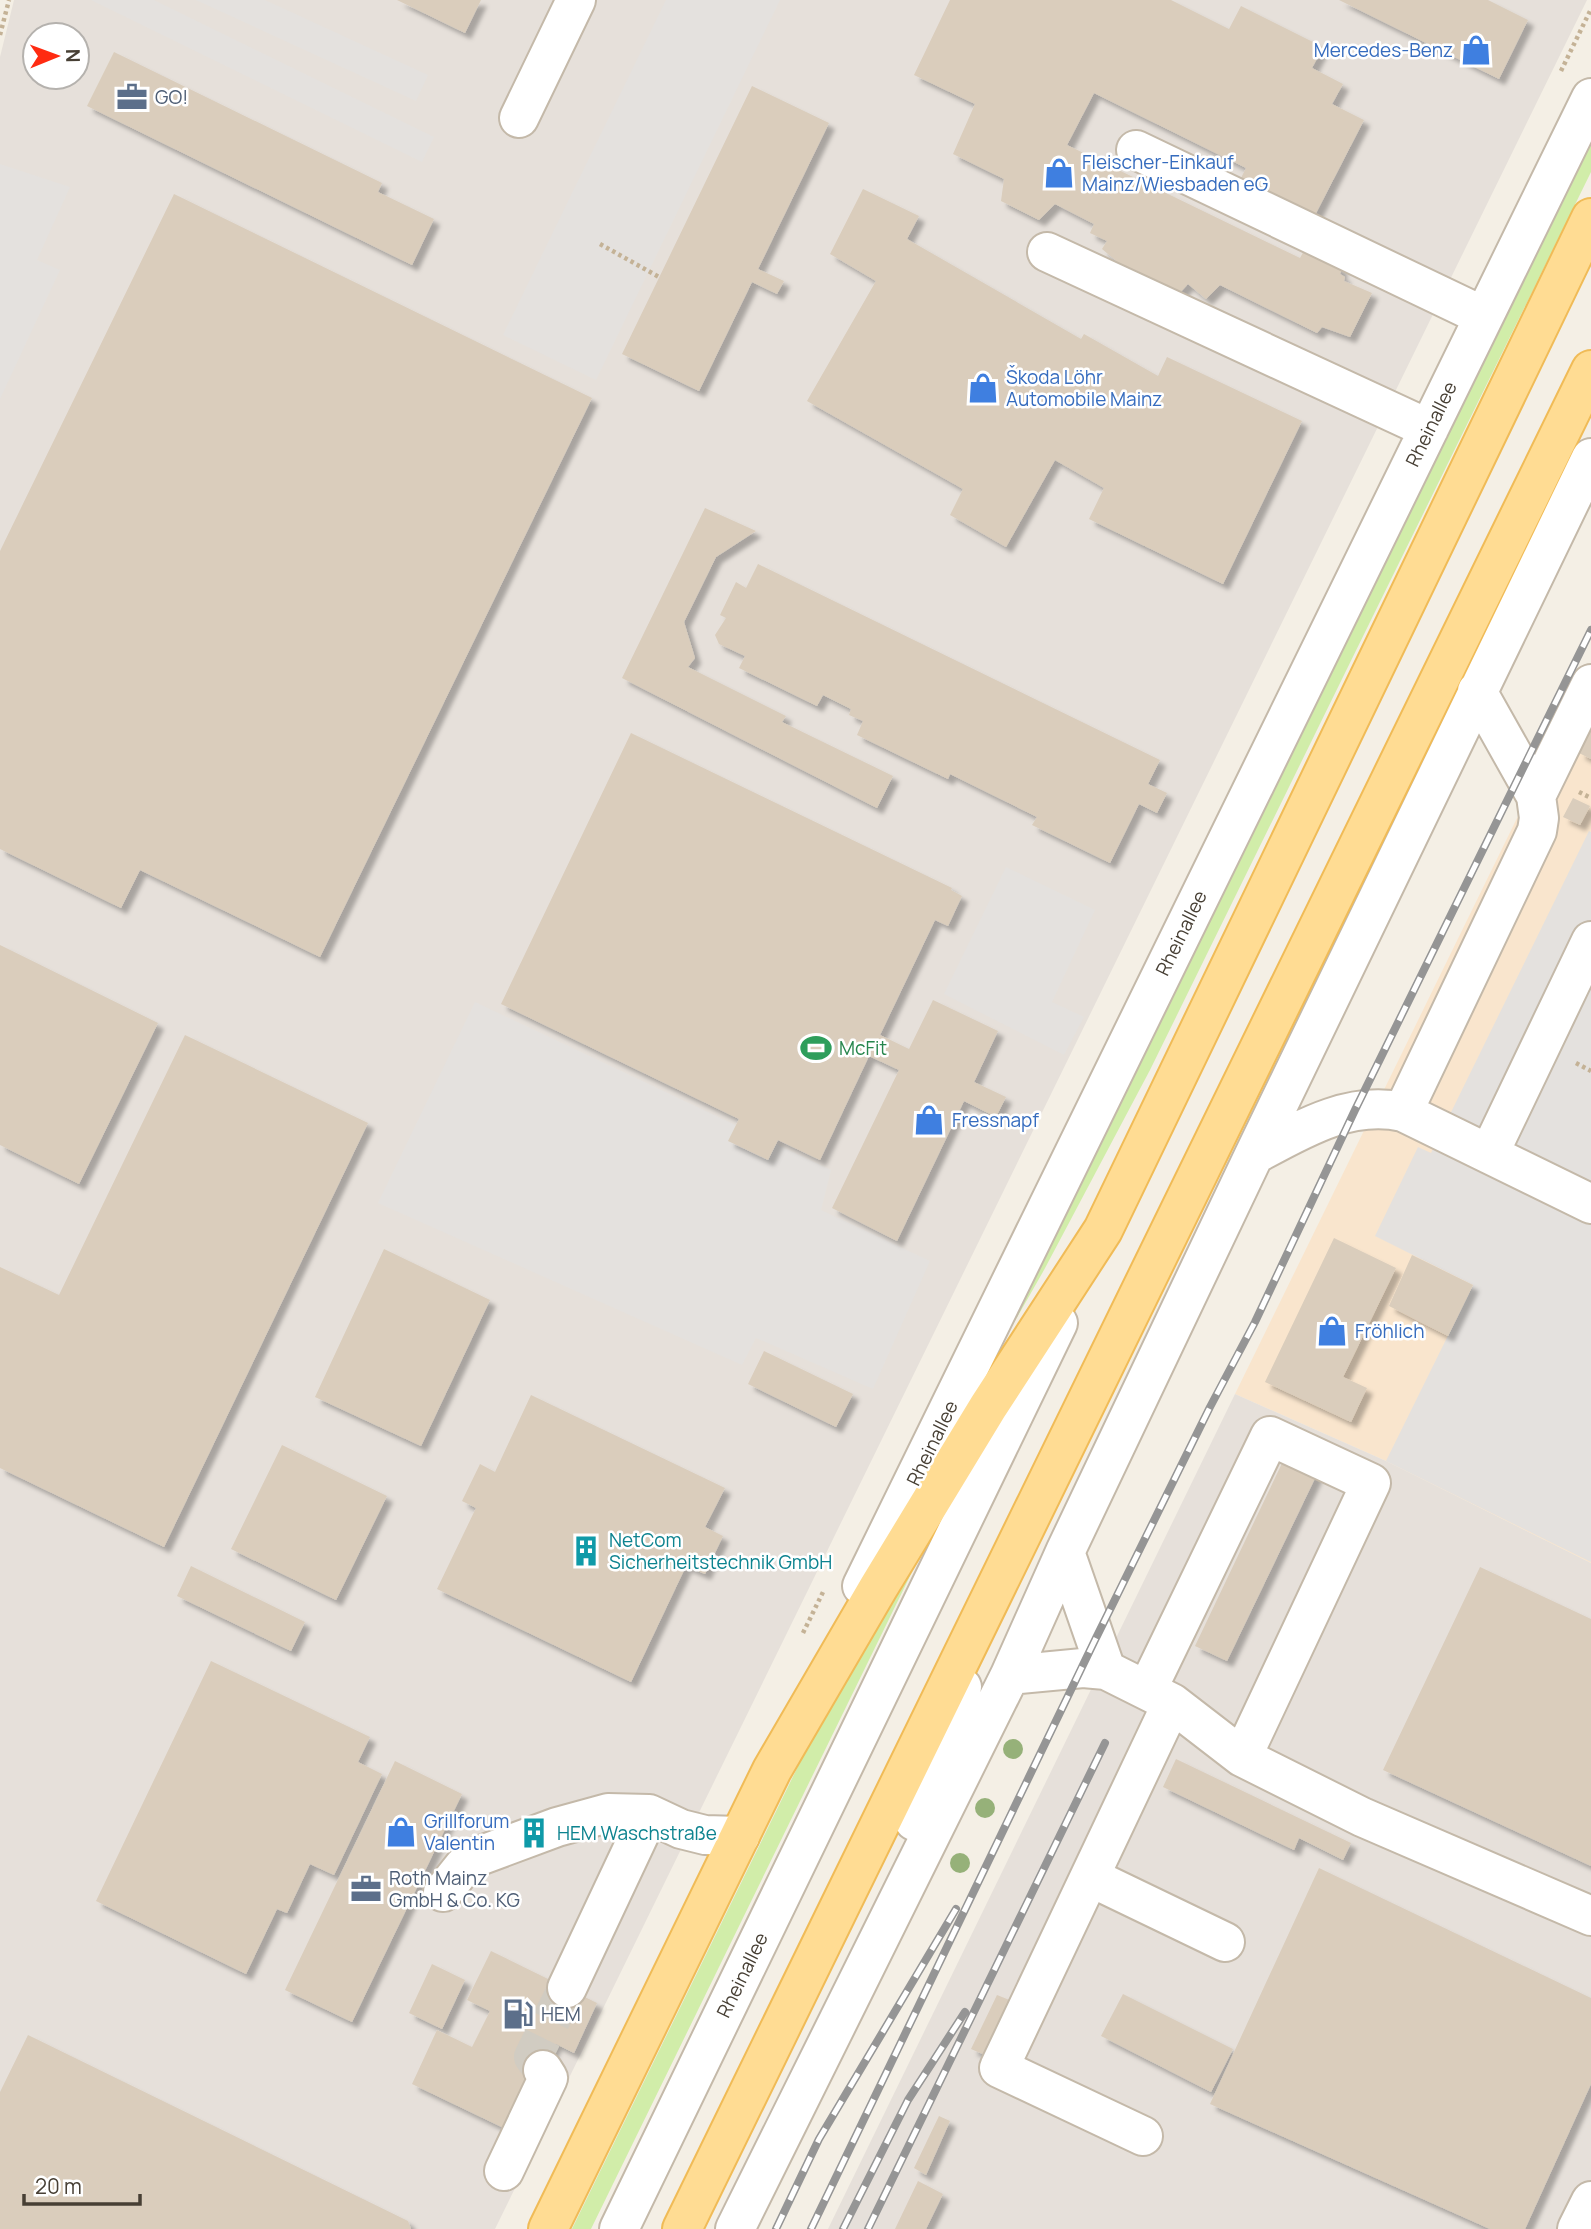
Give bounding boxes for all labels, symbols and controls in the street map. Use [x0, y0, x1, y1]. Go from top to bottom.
north arrow [21, 21, 91, 91]
shop icon: Mercedes-Benz [1459, 33, 1493, 67]
place label: Mercedes-Benz [1314, 37, 1453, 63]
text: N [60, 49, 86, 63]
office icon: GO! [115, 80, 149, 114]
place label: GO! [155, 84, 188, 110]
place label: Fleischer-Einkauf Mainz/Wiesbaden eG [1082, 149, 1268, 197]
shop icon: Fleischer-Einkauf Mainz/Wiesbaden eG [1042, 156, 1076, 190]
place label: Škoda Löhr Automobile Mainz [1006, 364, 1162, 412]
shop icon: Škoda Löhr Automobile Mainz [966, 371, 1000, 405]
street label: Rheinallee [1399, 377, 1463, 471]
street label: Rheinallee [1149, 886, 1213, 980]
sports icon: McFit [799, 1031, 833, 1065]
place label: McFit [839, 1035, 887, 1061]
shop icon: Fressnapf [912, 1103, 946, 1137]
place label: Fressnapf [952, 1107, 1039, 1133]
shop icon: Fröhlich [1315, 1314, 1349, 1348]
place label: Fröhlich [1355, 1318, 1424, 1344]
street label: Rheinallee [900, 1396, 964, 1490]
place label: NetCom Sicherheitstechnik GmbH [609, 1527, 832, 1575]
building icon: NetCom Sicherheitstechnik GmbH [569, 1534, 603, 1568]
place label: Grillforum Valentin [424, 1808, 509, 1856]
shop icon: Grillforum Valentin [384, 1815, 418, 1849]
building icon: HEM Waschstraße [517, 1816, 551, 1850]
place label: HEM Waschstraße [557, 1820, 717, 1846]
place label: Roth Mainz GmbH & Co. KG [389, 1865, 520, 1913]
office icon: Roth Mainz GmbH & Co. KG [349, 1872, 383, 1906]
street label: Rheinallee [710, 1928, 774, 2022]
fuel station icon: HEM [501, 1997, 535, 2031]
place label: HEM [541, 2001, 581, 2027]
scale bar [24, 2162, 140, 2206]
text: 20 m [35, 2172, 82, 2200]

